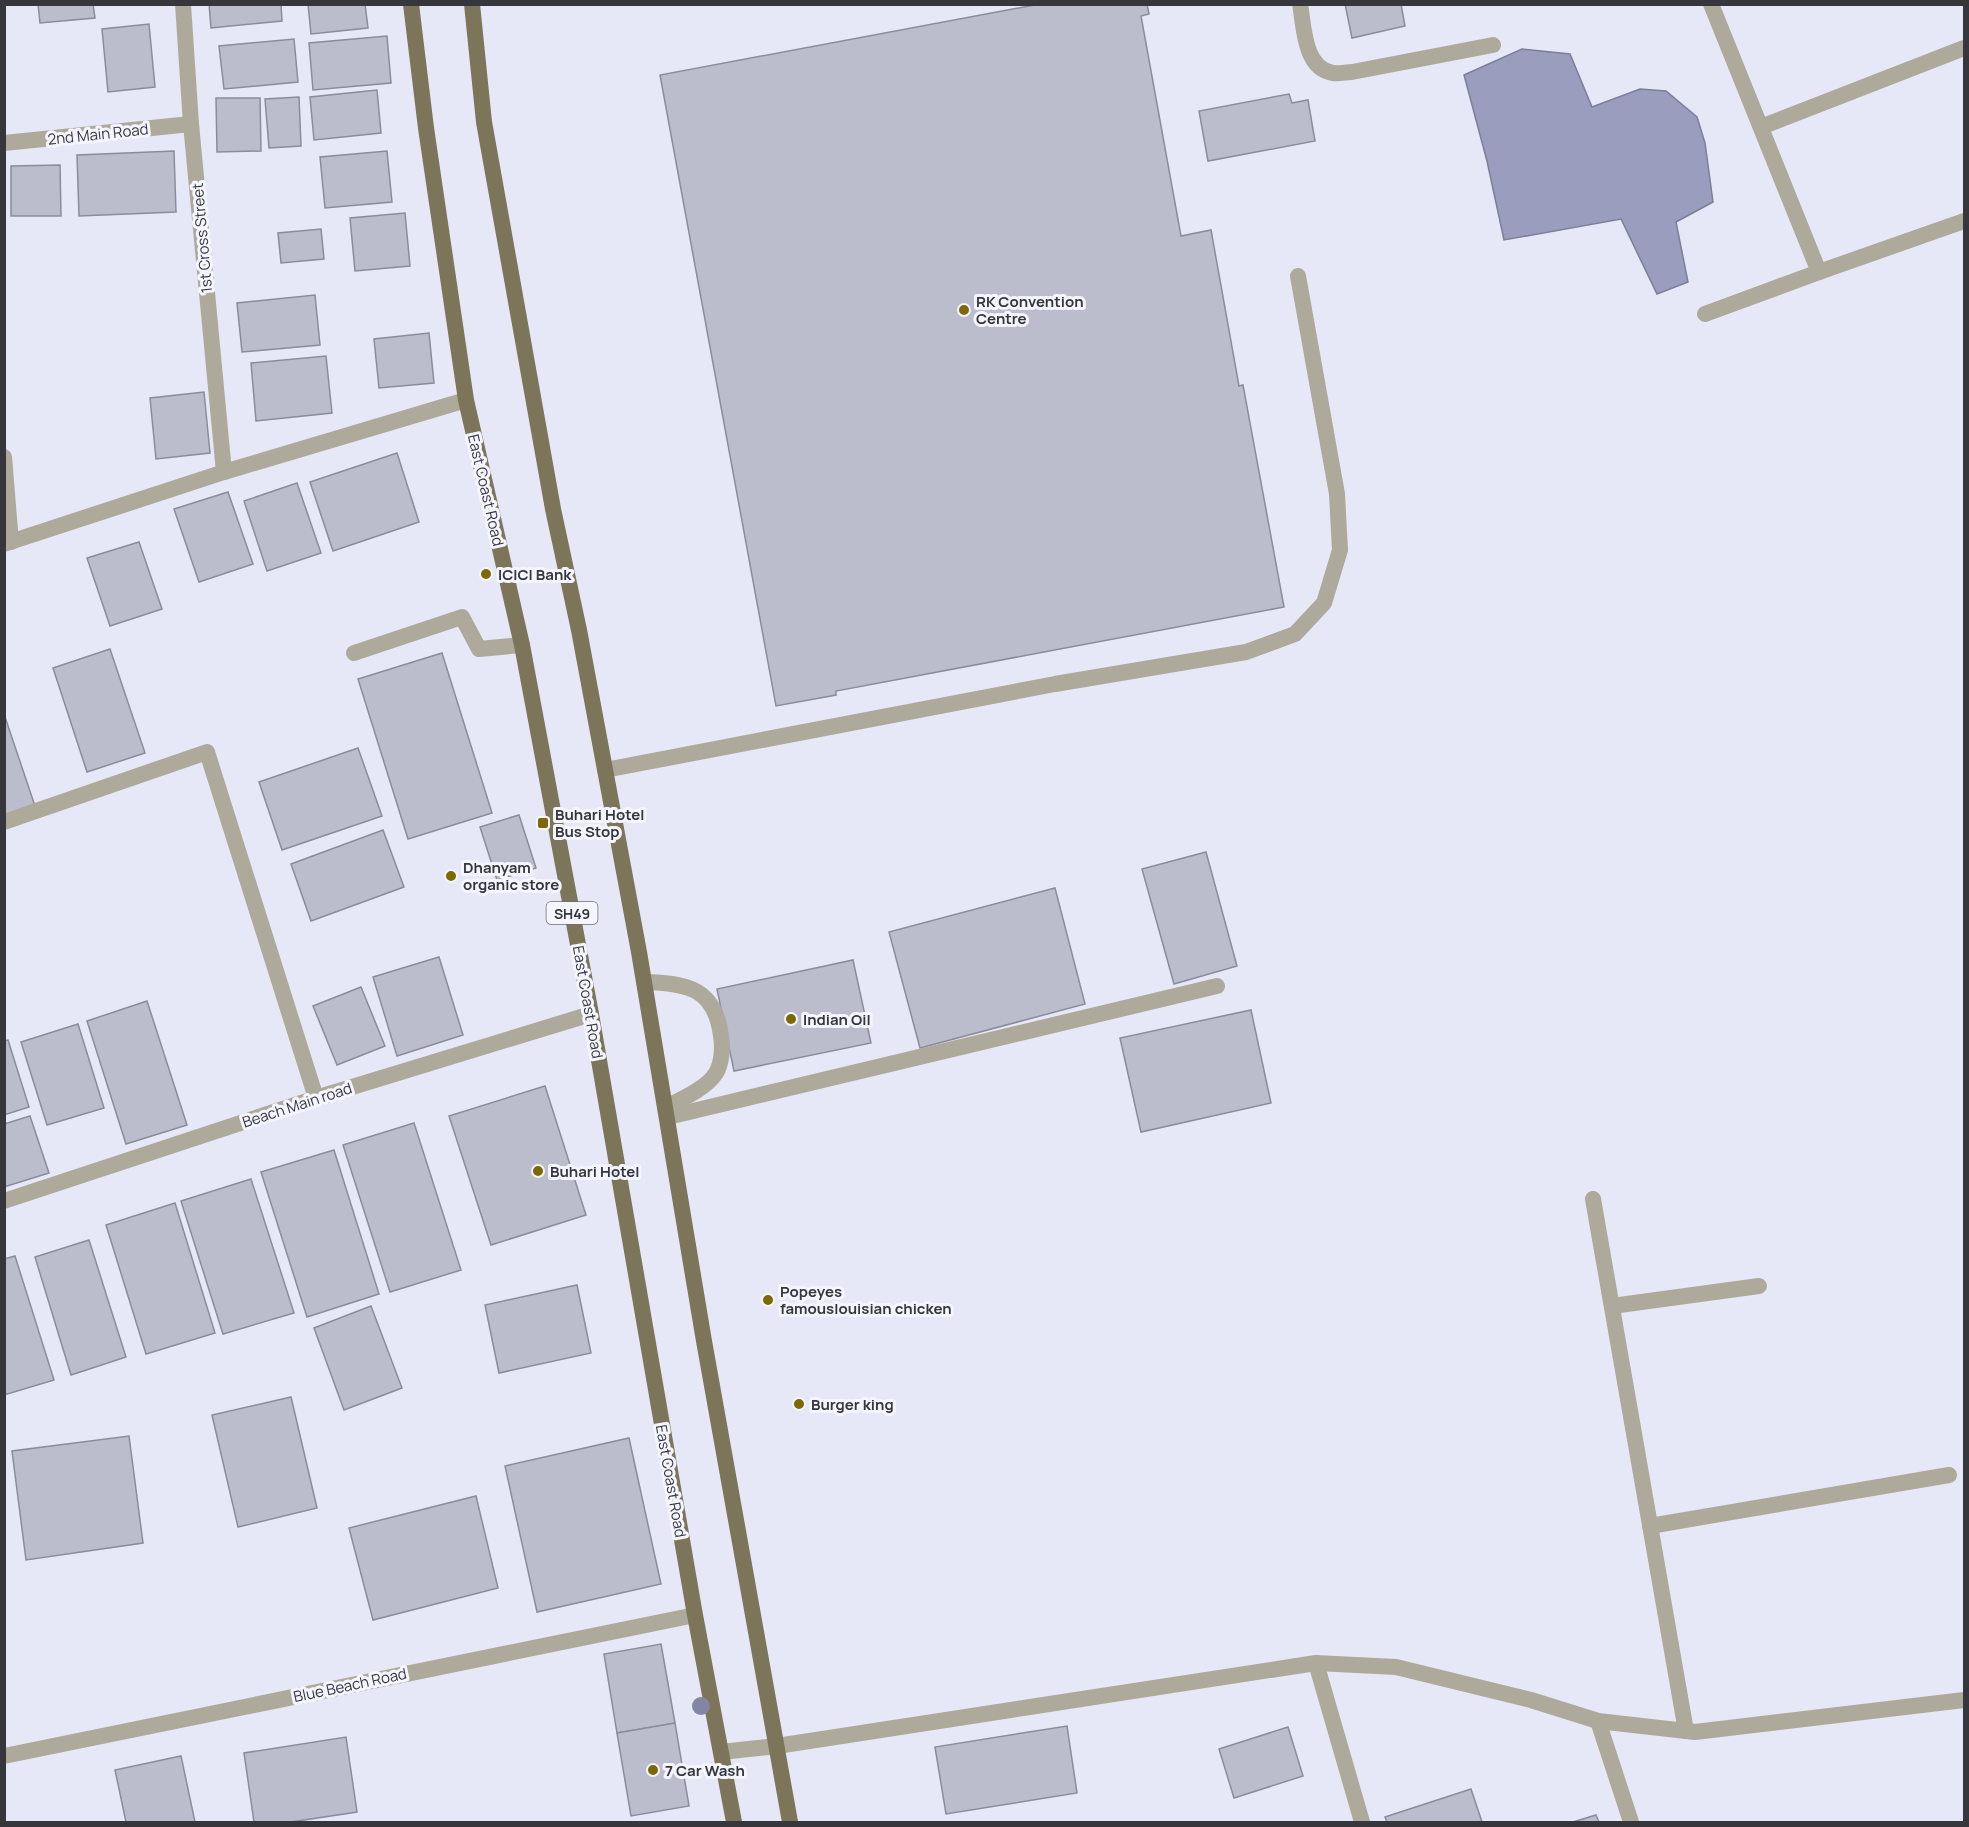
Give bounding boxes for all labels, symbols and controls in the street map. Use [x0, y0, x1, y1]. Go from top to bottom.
street label: 2nd Main Road [47, 118, 149, 150]
street label: 1st Cross Street [187, 182, 217, 294]
place label: RK Convention Centre [976, 291, 1084, 329]
marker: RK Convention Centre [957, 303, 971, 317]
street label: East Coast Road [463, 432, 509, 548]
place label: ICICI Bank [498, 564, 572, 585]
marker: ICICI Bank [479, 567, 493, 581]
place label: Buhari Hotel Bus Stop [555, 804, 644, 842]
marker: Buhari Hotel Bus Stop [536, 816, 550, 830]
place label: Dhanyam organic store [463, 857, 559, 895]
marker: Dhanyam organic store [444, 869, 458, 883]
road number: SH49 [546, 902, 598, 924]
street label: East Coast Road [568, 944, 608, 1060]
place label: Indian Oil [803, 1009, 871, 1030]
marker: Indian Oil [784, 1012, 798, 1026]
street label: Beach Main road [240, 1077, 354, 1133]
place label: Buhari Hotel [550, 1161, 639, 1182]
marker: Buhari Hotel [531, 1164, 545, 1178]
place label: Popeyes famouslouisian chicken [780, 1281, 952, 1319]
marker: Popeyes famouslouisian chicken [761, 1293, 775, 1307]
place label: Burger king [811, 1394, 894, 1415]
marker: Burger king [792, 1397, 806, 1411]
street label: East Coast Road [651, 1423, 691, 1539]
street label: Blue Beach Road [291, 1663, 409, 1707]
place label: 7 Car Wash [665, 1760, 745, 1781]
marker: 7 Car Wash [646, 1763, 660, 1777]

